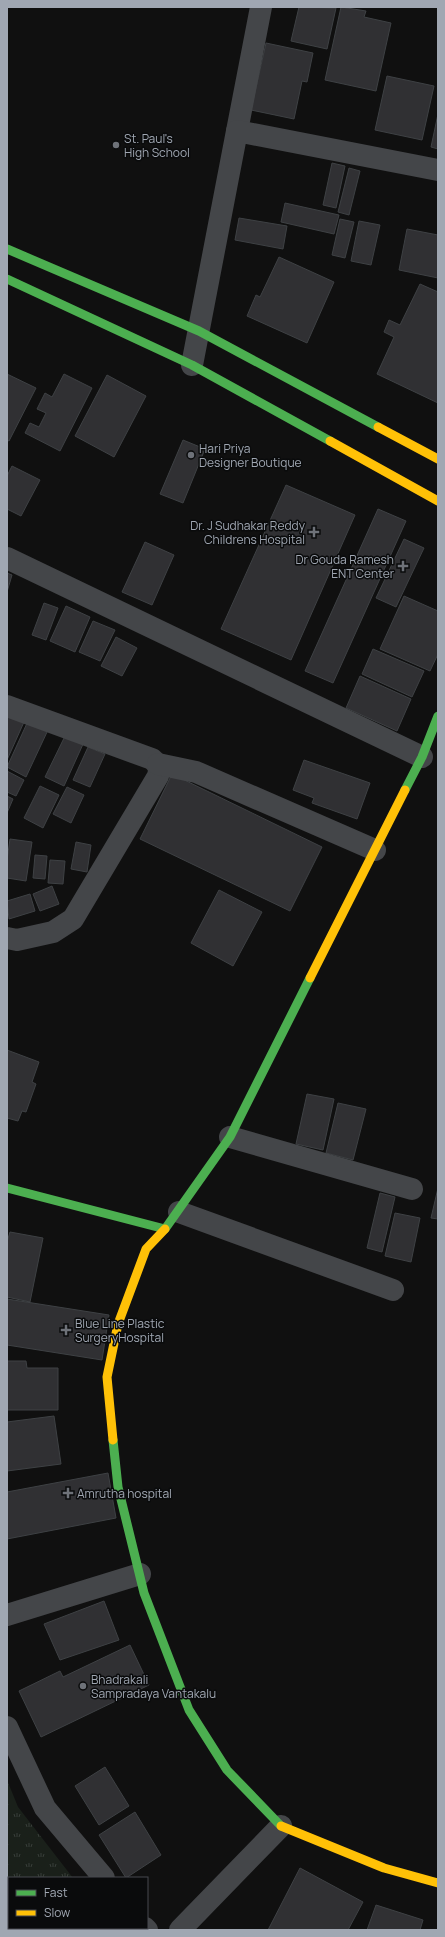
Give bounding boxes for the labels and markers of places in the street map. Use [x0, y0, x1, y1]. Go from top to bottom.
place label: St. Paul's High School [124, 130, 190, 161]
marker: St. Paul's High School [111, 140, 121, 150]
place label: Hari Priya Designer Boutique [199, 440, 302, 471]
marker: Hari Priya Designer Boutique [186, 450, 196, 460]
place label: Dr. J Sudhakar Reddy Childrens Hospital [190, 517, 306, 548]
marker: Dr. J Sudhakar Reddy Childrens Hospital [308, 526, 320, 538]
place label: Dr Gouda Ramesh ENT Center [296, 551, 395, 582]
marker: Dr Gouda Ramesh ENT Center [397, 560, 409, 572]
place label: Blue Line Plastic SurgeryHospital [75, 1315, 165, 1346]
marker: Blue Line Plastic SurgeryHospital [60, 1324, 72, 1336]
place label: Amrutha hospital [77, 1485, 172, 1502]
marker: Amrutha hospital [62, 1487, 74, 1499]
place label: Bhadrakali Sampradaya Vantakalu [91, 1671, 216, 1702]
marker: Bhadrakali Sampradaya Vantakalu [78, 1681, 88, 1691]

